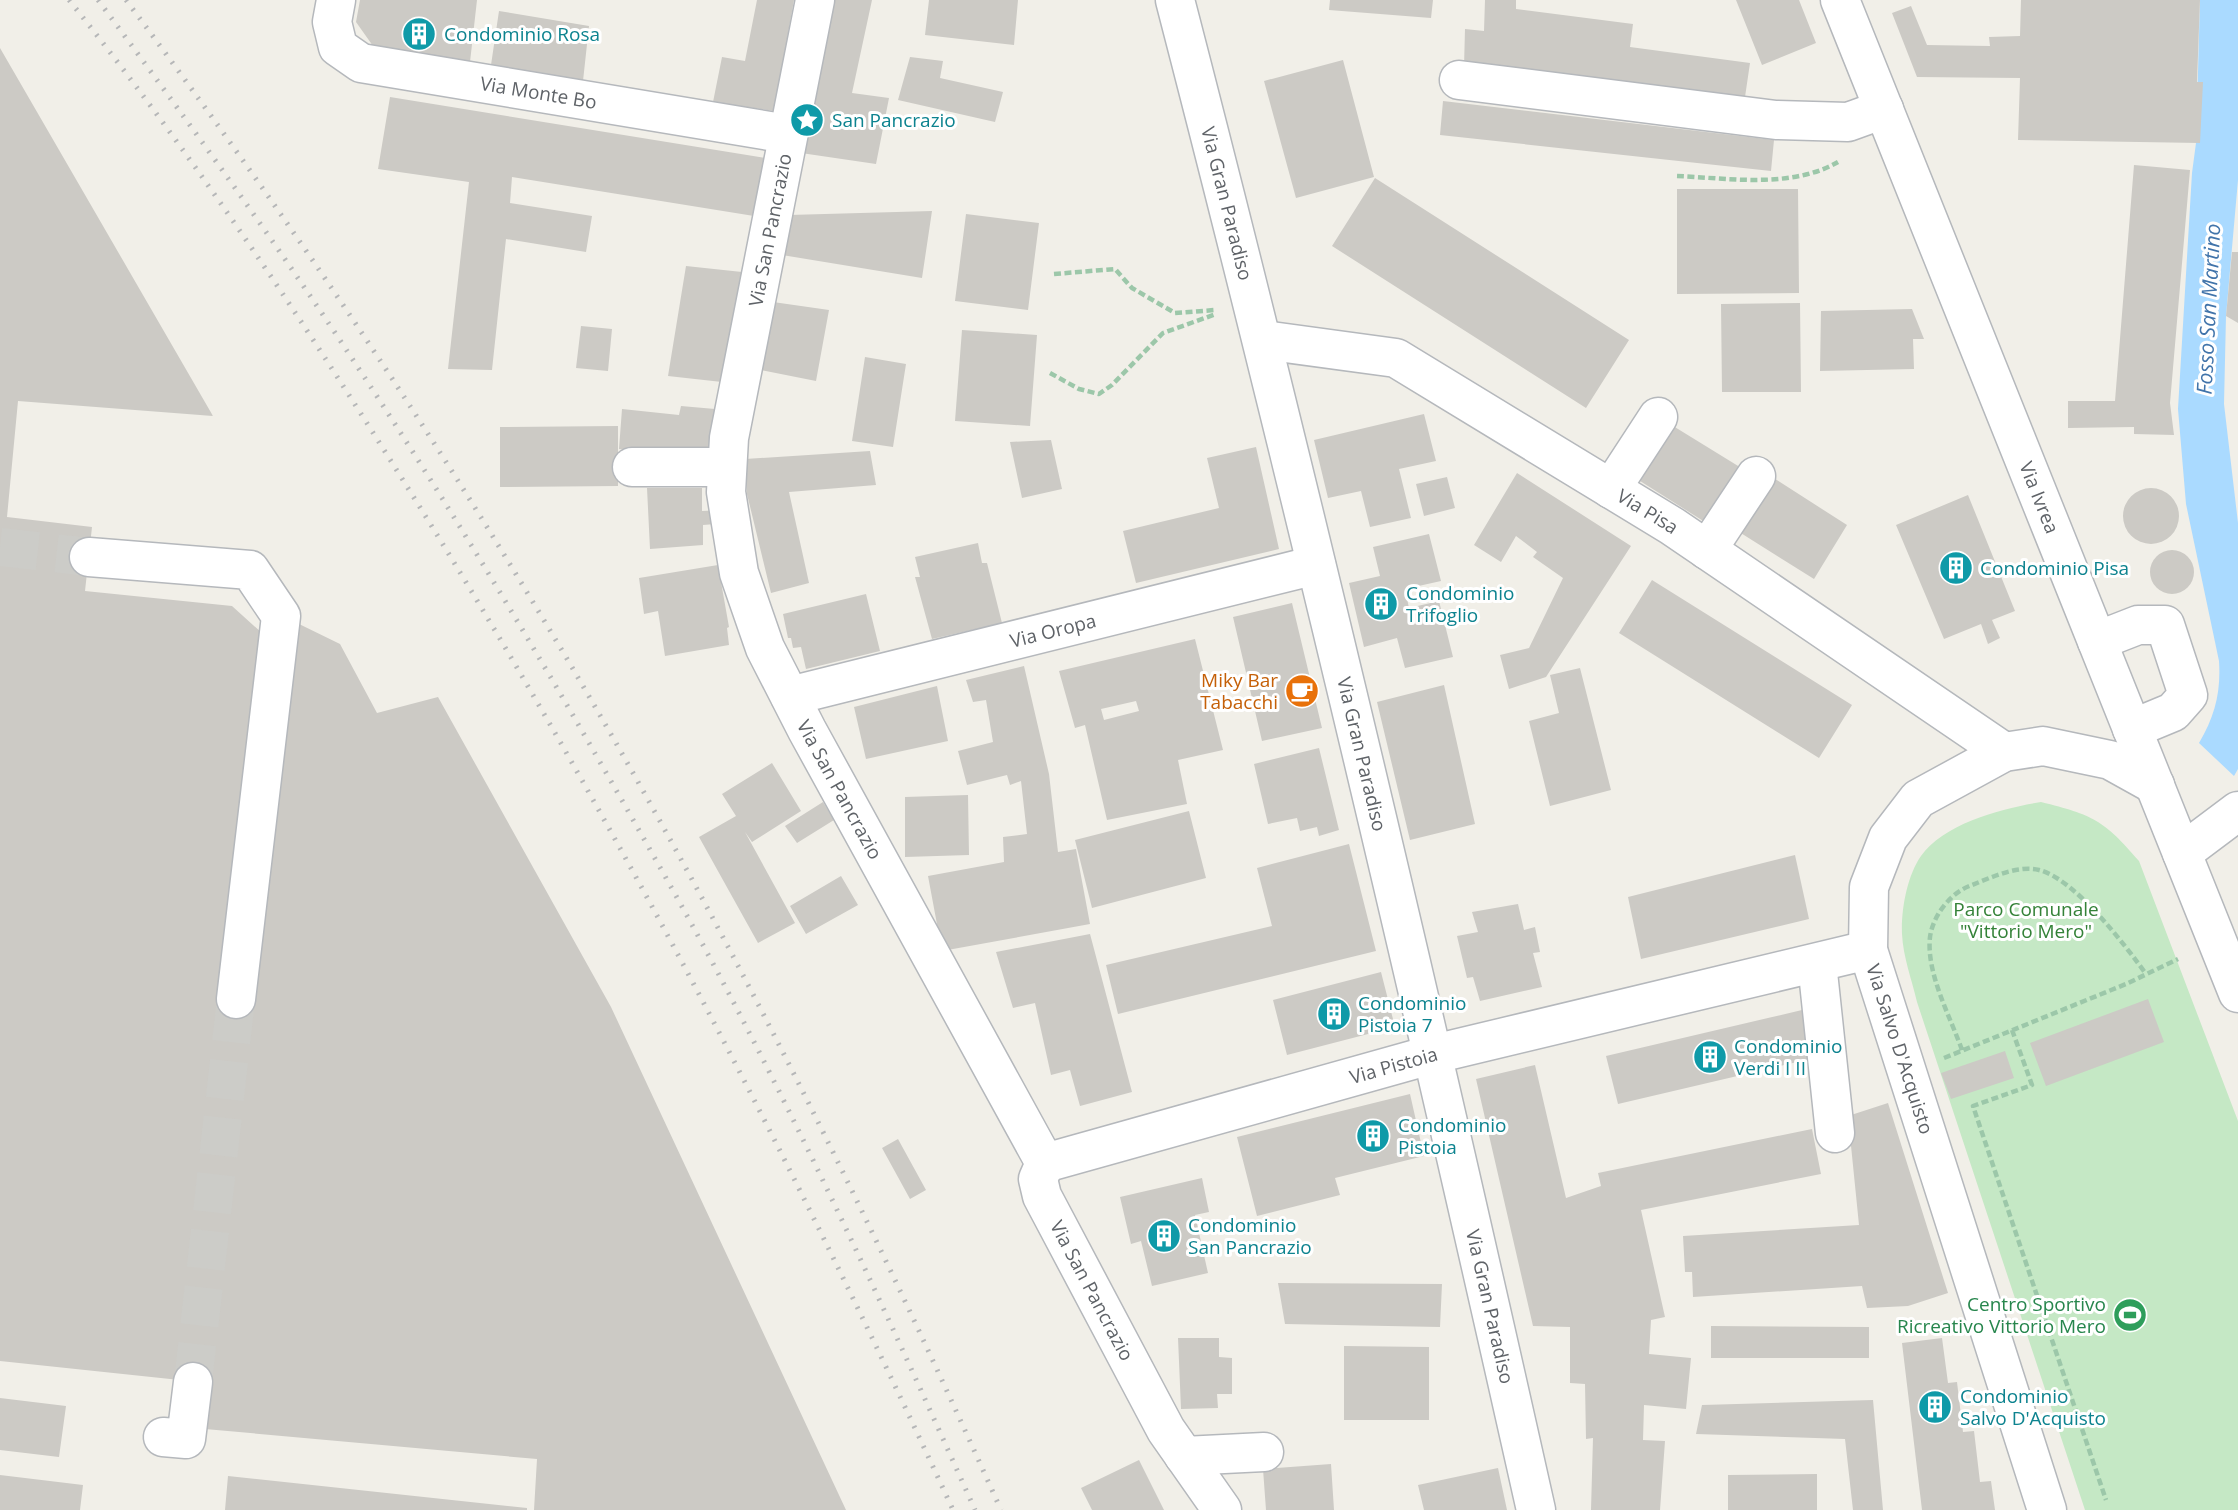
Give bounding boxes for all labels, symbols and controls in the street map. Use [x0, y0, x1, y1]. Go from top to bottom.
building icon: Condominio Rosa [400, 15, 438, 53]
place label: Condominio Rosa [444, 21, 600, 47]
street label: Via Monte Bo [478, 70, 599, 115]
place icon: San Pancrazio [788, 101, 826, 139]
place label: San Pancrazio [832, 107, 956, 133]
street label: Via Gran Paradiso [1195, 124, 1259, 283]
street label: Via San Pancrazio [742, 151, 798, 309]
water label: Fosso San Martino [2190, 223, 2226, 395]
street label: Via Ivrea [2013, 458, 2066, 537]
street label: Via Pisa [1612, 483, 1684, 540]
building icon: Condominio Pisa [1937, 549, 1975, 587]
place label: Condominio Pisa [1980, 555, 2129, 581]
place label: Condominio Trifoglio [1406, 580, 1514, 628]
building icon: Condominio Trifoglio [1362, 585, 1400, 623]
street label: Via Oropa [1007, 607, 1099, 654]
place label: Miky Bar Tabacchi [1200, 667, 1278, 715]
cafe icon: Miky Bar Tabacchi [1283, 672, 1321, 710]
street label: Via Gran Paradiso [1331, 674, 1393, 834]
street label: Via San Pancrazio [791, 715, 889, 864]
park label: Parco Comunale "Vittorio Mero" [1953, 896, 2099, 944]
street label: Via Salvo D'Acquisto [1860, 961, 1940, 1137]
place label: Condominio Pistoia 7 [1358, 990, 1466, 1038]
building icon: Condominio Pistoia 7 [1315, 995, 1353, 1033]
place label: Condominio Verdi I II [1734, 1033, 1842, 1081]
building icon: Condominio Verdi I II [1691, 1038, 1729, 1076]
street label: Via Pistoia [1346, 1041, 1441, 1090]
place label: Condominio Pistoia [1398, 1112, 1506, 1160]
building icon: Condominio Pistoia [1354, 1117, 1392, 1155]
place label: Condominio San Pancrazio [1188, 1212, 1312, 1260]
street label: Via San Pancrazio [1044, 1216, 1140, 1365]
building icon: Condominio San Pancrazio [1145, 1217, 1183, 1255]
street label: Via Gran Paradiso [1460, 1227, 1520, 1386]
place label: Centro Sportivo Ricreativo Vittorio Mero [1897, 1291, 2106, 1339]
sports icon: Centro Sportivo Ricreativo Vittorio Mero [2111, 1296, 2149, 1334]
place label: Condominio Salvo D'Acquisto [1960, 1383, 2106, 1431]
building icon: Condominio Salvo D'Acquisto [1916, 1388, 1954, 1426]

